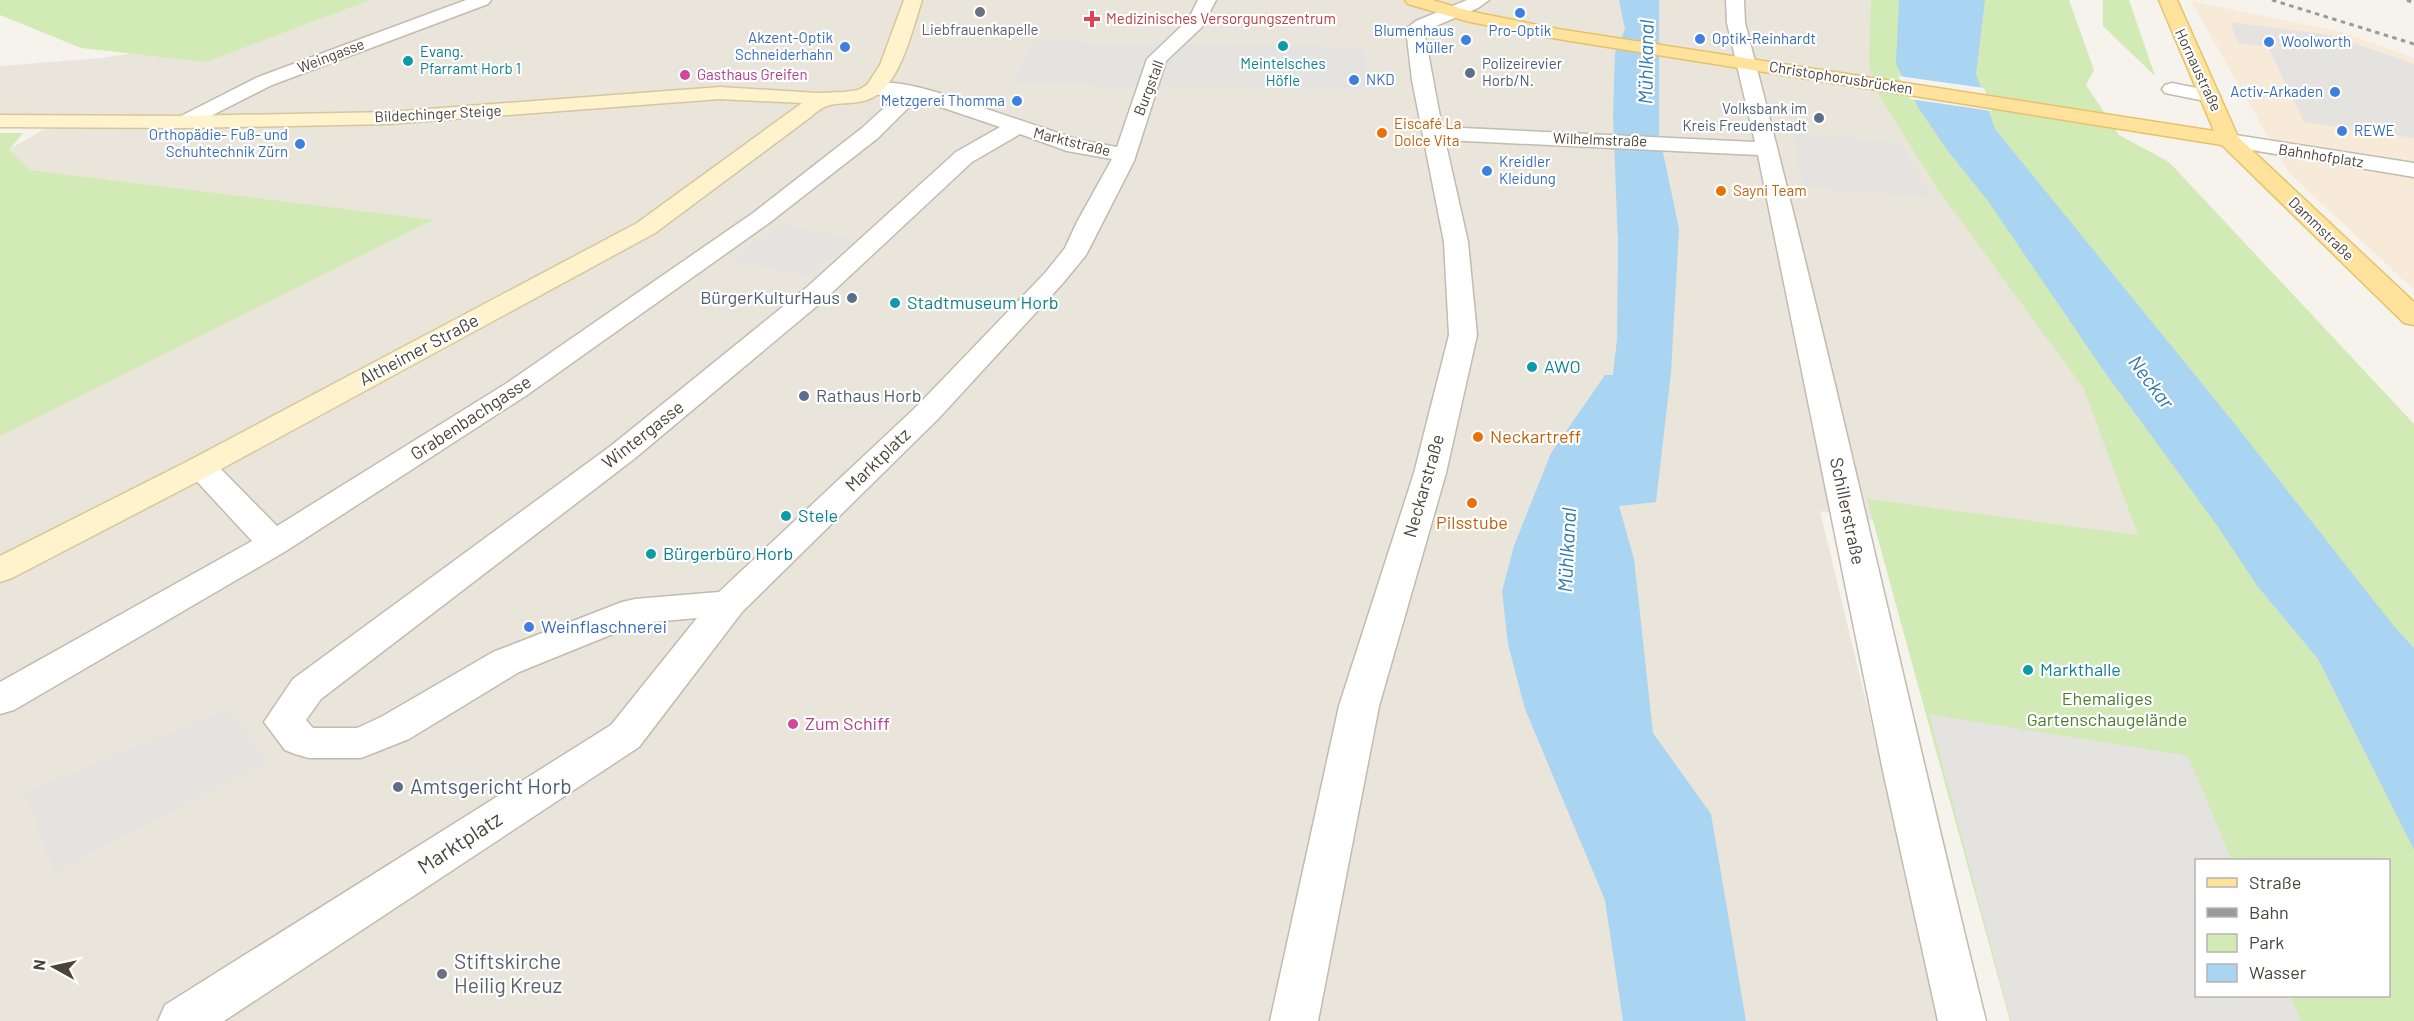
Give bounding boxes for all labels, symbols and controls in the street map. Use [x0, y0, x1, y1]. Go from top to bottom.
marker: Liebfrauenkapelle [973, 5, 987, 19]
marker: Pro-Optik [1513, 6, 1527, 20]
place label: Medizinisches Versorgungszentrum [1106, 9, 1336, 27]
marker: Medizinisches Versorgungszentrum [1083, 10, 1101, 28]
water label: Mühlkanal [1632, 19, 1658, 105]
place label: Liebfrauenkapelle [921, 20, 1039, 38]
place label: Blumenhaus Müller [1374, 21, 1455, 56]
place label: Pro-Optik [1489, 21, 1552, 39]
street label: Hornaustraße [2172, 25, 2226, 114]
place label: Akzent-Optik Schneiderhahn [735, 28, 833, 63]
place label: Optik-Reinhardt [1712, 29, 1816, 47]
marker: Optik-Reinhardt [1693, 32, 1707, 46]
place label: Woolworth [2281, 32, 2351, 50]
marker: Blumenhaus Müller [1459, 33, 1473, 47]
street label: Weingasse [295, 34, 367, 76]
marker: Woolworth [2262, 35, 2276, 49]
marker: Meintelsches Höfle [1276, 39, 1290, 53]
marker: Akzent-Optik Schneiderhahn [838, 40, 852, 54]
place label: Evang. Pfarramt Horb 1 [420, 42, 521, 77]
marker: Evang. Pfarramt Horb 1 [401, 54, 415, 68]
place label: Meintelsches Höfle [1240, 54, 1326, 89]
place label: Polizeirevier Horb/N. [1482, 54, 1563, 89]
street label: Burgstall [1129, 57, 1167, 118]
street label: Christophorusbrücken [1768, 57, 1914, 97]
place label: Gasthaus Greifen [697, 65, 808, 83]
marker: Polizeirevier Horb/N. [1463, 66, 1477, 80]
marker: Gasthaus Greifen [678, 68, 692, 82]
place label: NKD [1366, 70, 1395, 88]
marker: NKD [1347, 73, 1361, 87]
place label: Activ-Arkaden [2230, 82, 2323, 100]
marker: Activ-Arkaden [2328, 85, 2342, 99]
place label: Metzgerei Thomma [881, 91, 1005, 109]
marker: Metzgerei Thomma [1010, 94, 1024, 108]
place label: Volksbank im Kreis Freudenstadt [1682, 99, 1807, 134]
street label: Bildechinger Steige [374, 101, 502, 125]
marker: Volksbank im Kreis Freudenstadt [1812, 111, 1826, 125]
place label: Eiscafé La Dolce Vita [1394, 114, 1461, 149]
place label: REWE [2354, 121, 2395, 139]
street label: Marktstraße [1032, 123, 1113, 159]
marker: REWE [2335, 124, 2349, 138]
place label: Orthopädie- Fuß- und Schuhtechnik Zürn [149, 125, 288, 160]
marker: Eiscafé La Dolce Vita [1375, 126, 1389, 140]
street label: Wilhelmstraße [1553, 128, 1648, 150]
marker: Orthopädie- Fuß- und Schuhtechnik Zürn [293, 137, 307, 151]
street label: Bahnhofplatz [2277, 139, 2365, 171]
place label: Kreidler Kleidung [1499, 152, 1556, 187]
marker: Kreidler Kleidung [1480, 164, 1494, 178]
place label: Sayni Team [1733, 181, 1807, 199]
marker: Sayni Team [1714, 184, 1728, 198]
street label: Dammstraße [2285, 193, 2358, 264]
place label: BürgerKulturHaus [700, 286, 840, 308]
marker: BürgerKulturHaus [845, 291, 859, 305]
place label: Stadtmuseum Horb [907, 291, 1059, 313]
marker: Stadtmuseum Horb [888, 296, 902, 310]
street label: Altheimer Straße [355, 308, 482, 390]
water label: Neckar [2124, 350, 2180, 414]
place label: AWO [1544, 355, 1581, 377]
marker: AWO [1525, 360, 1539, 374]
street label: Grabenbachgasse [406, 370, 535, 464]
place label: Rathaus Horb [816, 384, 921, 406]
marker: Rathaus Horb [797, 389, 811, 403]
street label: Wintergasse [597, 395, 688, 473]
street label: Marktplatz [840, 423, 914, 496]
place label: Neckartreff [1490, 425, 1581, 447]
marker: Neckartreff [1471, 430, 1485, 444]
street label: Neckarstraße [1398, 432, 1448, 540]
street label: Schillerstraße [1826, 455, 1870, 566]
marker: Pilsstube [1465, 496, 1479, 510]
place label: Stele [798, 504, 838, 526]
water label: Mühlkanal [1552, 506, 1580, 593]
marker: Stele [779, 509, 793, 523]
place label: Pilsstube [1436, 511, 1508, 533]
place label: Bürgerbüro Horb [663, 542, 793, 564]
marker: Bürgerbüro Horb [644, 547, 658, 561]
place label: Weinflaschnerei [541, 615, 667, 637]
marker: Weinflaschnerei [522, 620, 536, 634]
place label: Markthalle [2040, 658, 2121, 680]
marker: Markthalle [2021, 663, 2035, 677]
park label: Ehemaliges Gartenschaugelände [2027, 687, 2187, 730]
place label: Zum Schiff [805, 712, 890, 734]
marker: Zum Schiff [786, 717, 800, 731]
place label: Amtsgericht Horb [410, 773, 572, 798]
marker: Amtsgericht Horb [391, 780, 405, 794]
street label: Marktplatz [412, 805, 506, 878]
legend [2195, 859, 2390, 997]
text: Straße [2249, 871, 2301, 893]
text: Bahn [2249, 901, 2289, 923]
text: Park [2249, 931, 2284, 953]
north arrow [24, 937, 84, 997]
place label: Stiftskirche Heilig Kreuz [454, 948, 562, 997]
text: N [29, 958, 49, 971]
text: Wasser [2249, 961, 2307, 983]
marker: Stiftskirche Heilig Kreuz [435, 967, 449, 981]

